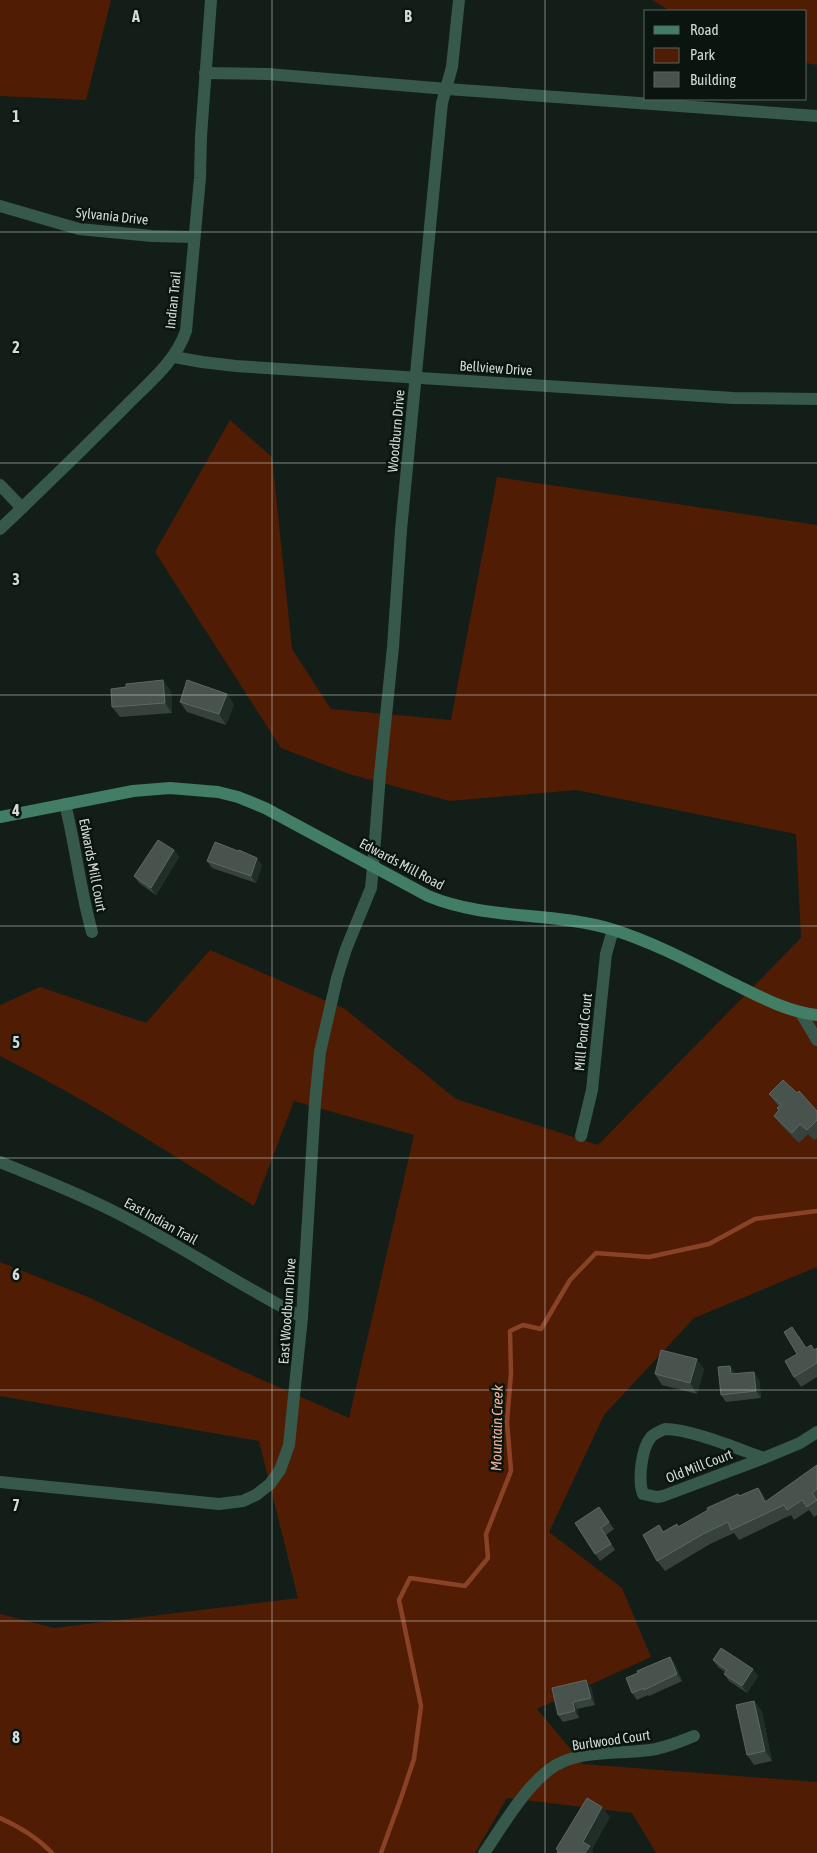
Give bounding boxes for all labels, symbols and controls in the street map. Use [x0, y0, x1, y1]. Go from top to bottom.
text: A [131, 7, 140, 25]
text: B [404, 7, 412, 25]
legend [644, 10, 807, 100]
text: Road [690, 21, 719, 38]
text: Park [690, 46, 715, 63]
text: Building [690, 71, 736, 88]
text: 1 [12, 107, 20, 125]
street label: Sylvania Drive [75, 204, 149, 228]
street label: Indian Trail [162, 270, 184, 330]
text: 2 [12, 338, 20, 356]
street label: Bellview Drive [459, 357, 533, 379]
street label: Woodburn Drive [384, 389, 408, 473]
text: 3 [12, 570, 20, 588]
text: 4 [11, 801, 20, 819]
street label: Edwards Mill Court [76, 817, 110, 913]
street label: Edwards Mill Road [357, 835, 447, 893]
street label: Mill Pond Court [571, 992, 595, 1072]
text: 5 [12, 1033, 20, 1051]
street label: East Indian Trail [122, 1194, 201, 1248]
street label: East Woodburn Drive [275, 1257, 299, 1365]
text: 6 [12, 1265, 20, 1283]
water label: Mountain Creek [487, 1384, 506, 1471]
street label: Old Mill Court [664, 1446, 734, 1486]
text: 7 [12, 1496, 20, 1514]
street label: Burlwood Court [571, 1727, 651, 1753]
text: 8 [12, 1728, 20, 1746]

